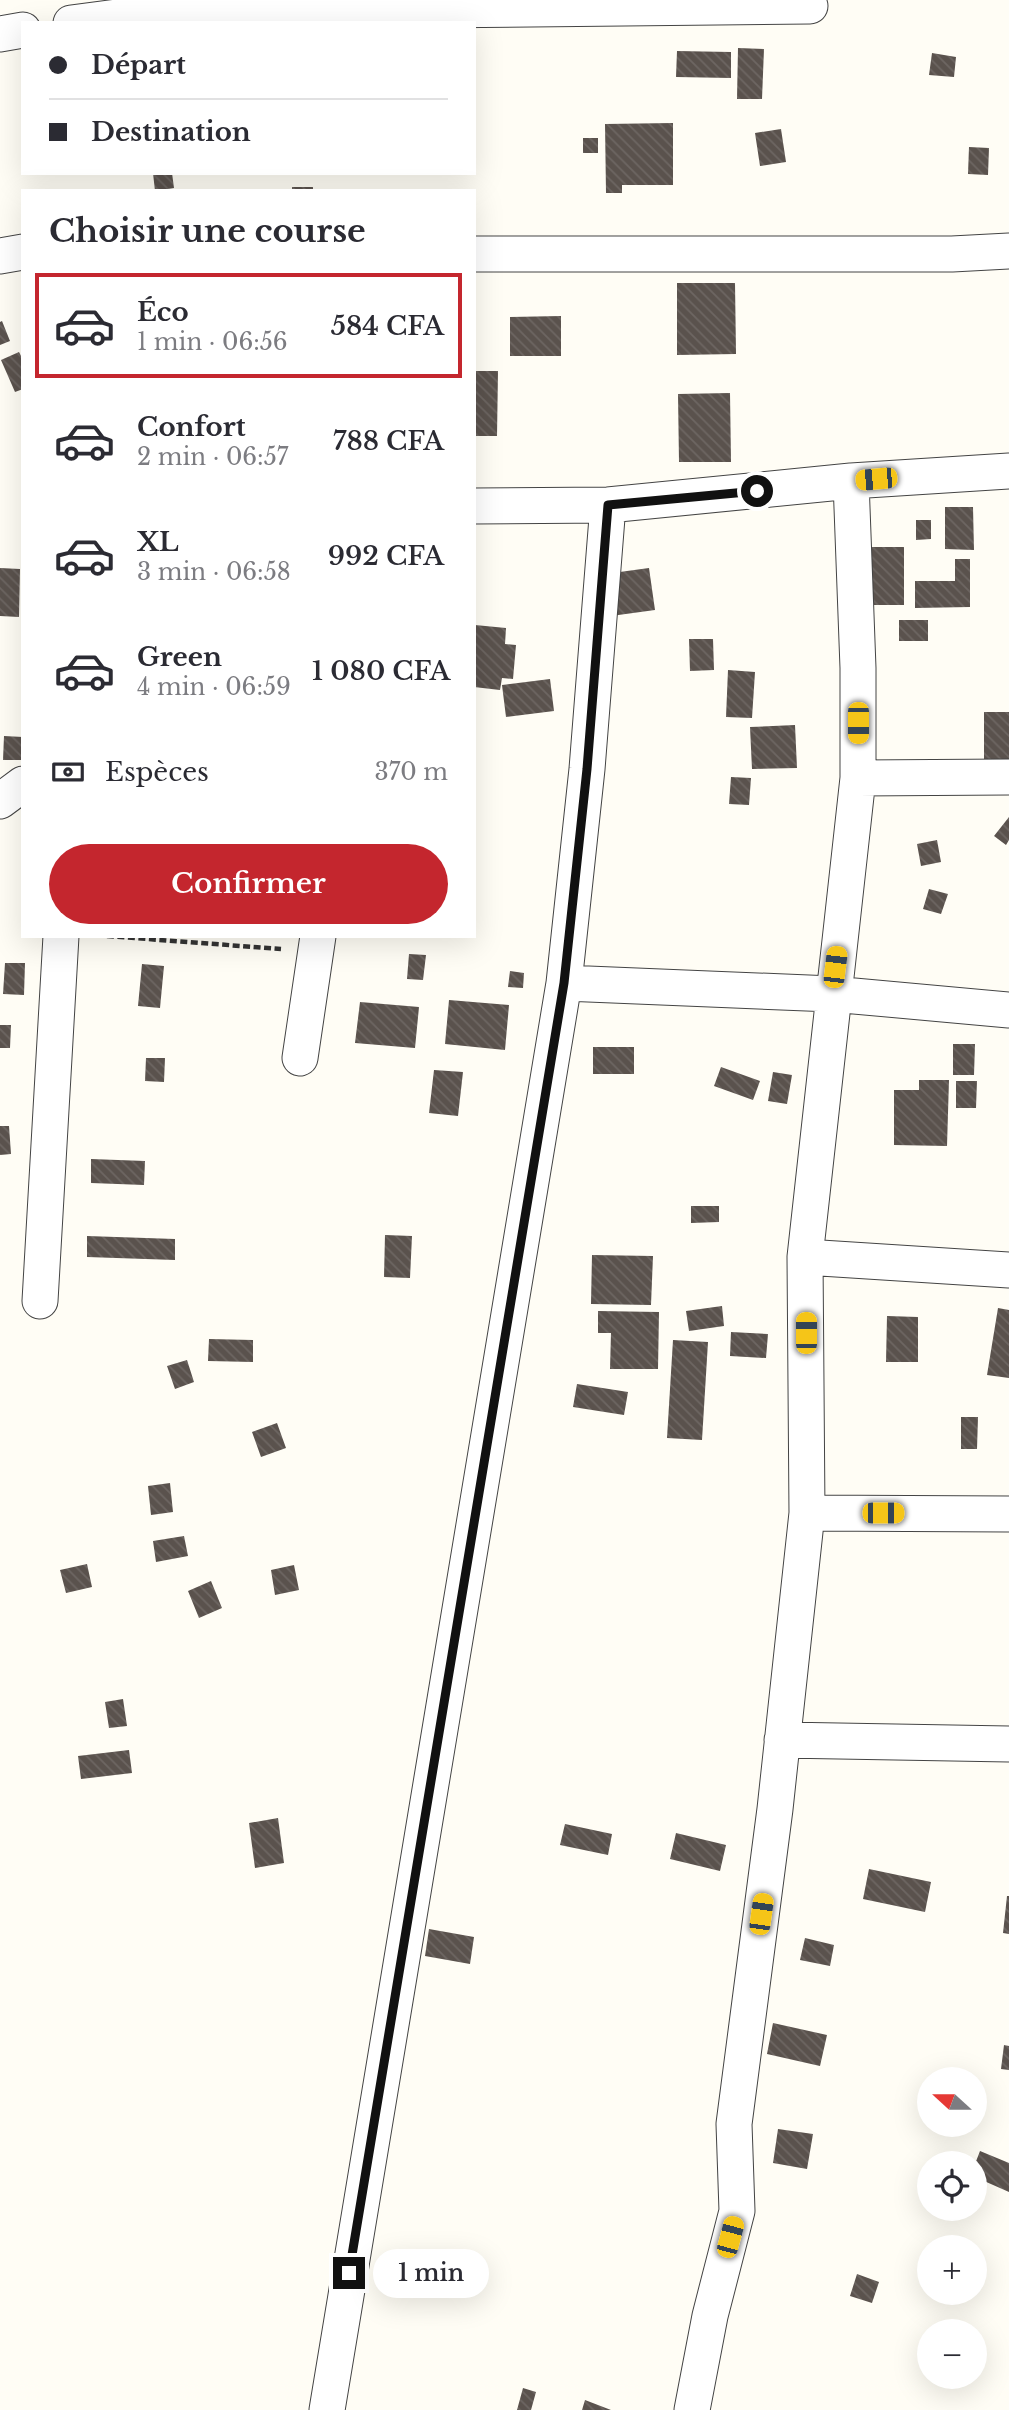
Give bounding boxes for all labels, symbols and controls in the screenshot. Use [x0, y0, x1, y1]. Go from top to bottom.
text: Départ [91, 49, 186, 81]
text: Destination [91, 116, 251, 148]
text: Choisir une course [49, 211, 366, 251]
icon: car [53, 294, 116, 357]
text: Éco [137, 296, 189, 328]
text: 584 CFA [331, 310, 444, 342]
text: 1 min · 06:56 [137, 328, 288, 356]
icon: car [53, 409, 116, 472]
text: Confort [137, 411, 246, 443]
text: 788 CFA [333, 425, 444, 457]
text: 2 min · 06:57 [137, 443, 288, 471]
car [855, 467, 898, 491]
route start [741, 475, 773, 507]
icon: car [53, 524, 116, 587]
text: XL [137, 526, 179, 558]
text: 992 CFA [328, 540, 444, 572]
text: 3 min · 06:58 [137, 558, 291, 586]
icon: car [53, 639, 116, 702]
text: Green [137, 641, 222, 673]
text: 1 080 CFA [312, 655, 450, 687]
text: 4 min · 06:59 [137, 673, 291, 701]
car [848, 702, 869, 744]
icon: cash [49, 753, 87, 791]
text: Espèces [105, 756, 209, 788]
text: 370 m [375, 758, 448, 786]
button: Confirmer [49, 844, 448, 924]
car [823, 945, 848, 989]
car [796, 1312, 817, 1354]
car [863, 1503, 905, 1524]
car [748, 1892, 775, 1936]
north arrow [917, 2067, 987, 2137]
map controls [917, 2067, 987, 2389]
button: locate [917, 2151, 987, 2221]
car [715, 2214, 746, 2260]
button: + [917, 2235, 987, 2305]
callout: 1 min [374, 2248, 489, 2298]
route end [333, 2257, 365, 2289]
text: 1 min [398, 2259, 464, 2287]
button: − [917, 2319, 987, 2389]

